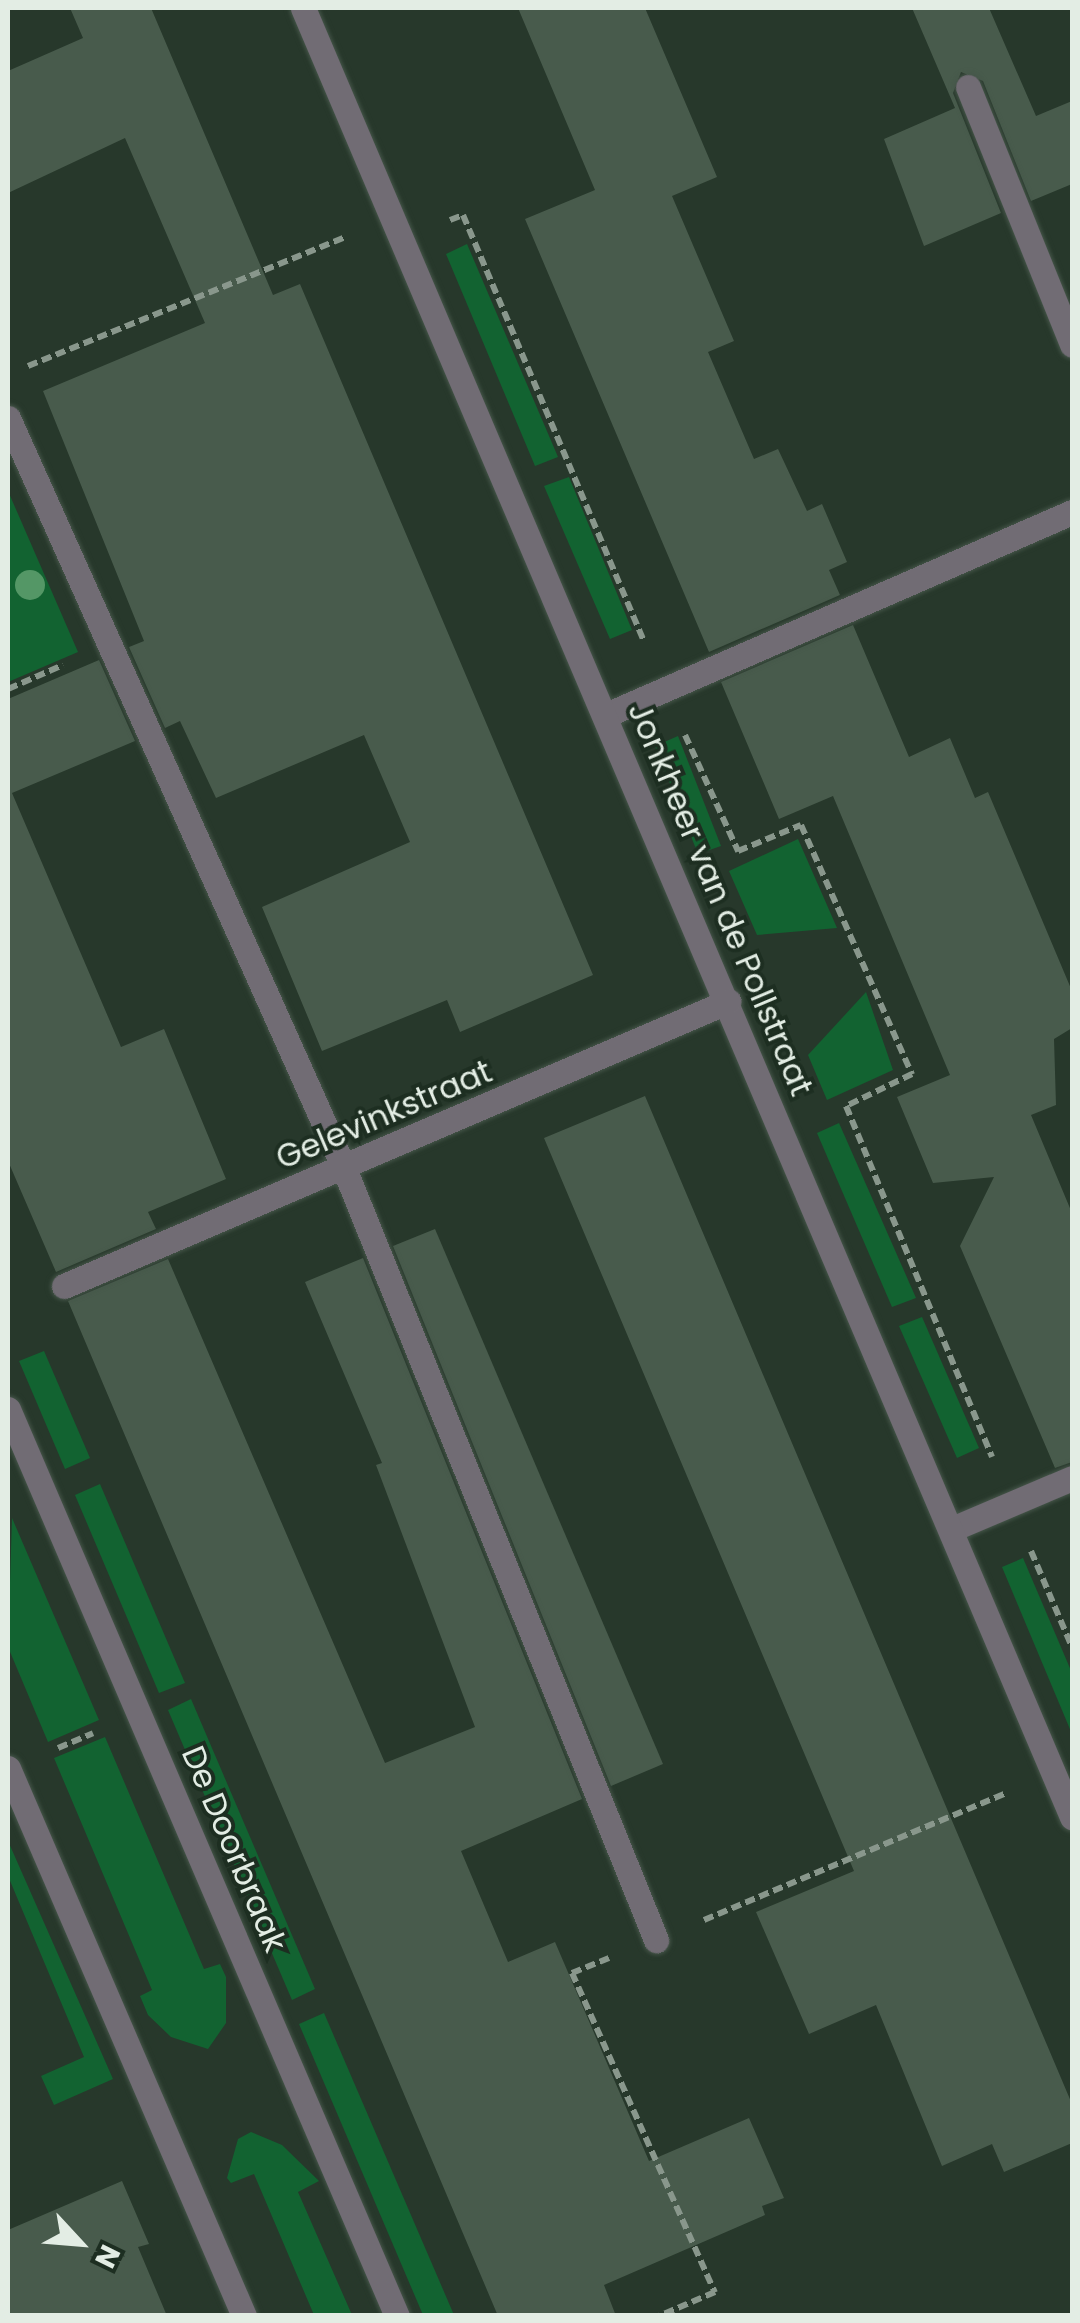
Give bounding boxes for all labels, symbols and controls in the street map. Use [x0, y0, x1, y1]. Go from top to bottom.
street label: Jonkheer van de Pollstraat [620, 697, 820, 1101]
street label: Gelevinkstraat [270, 1052, 498, 1178]
street label: De Doorbraak [173, 1740, 295, 1958]
north arrow [30, 2193, 130, 2293]
text: N [85, 2238, 130, 2274]

